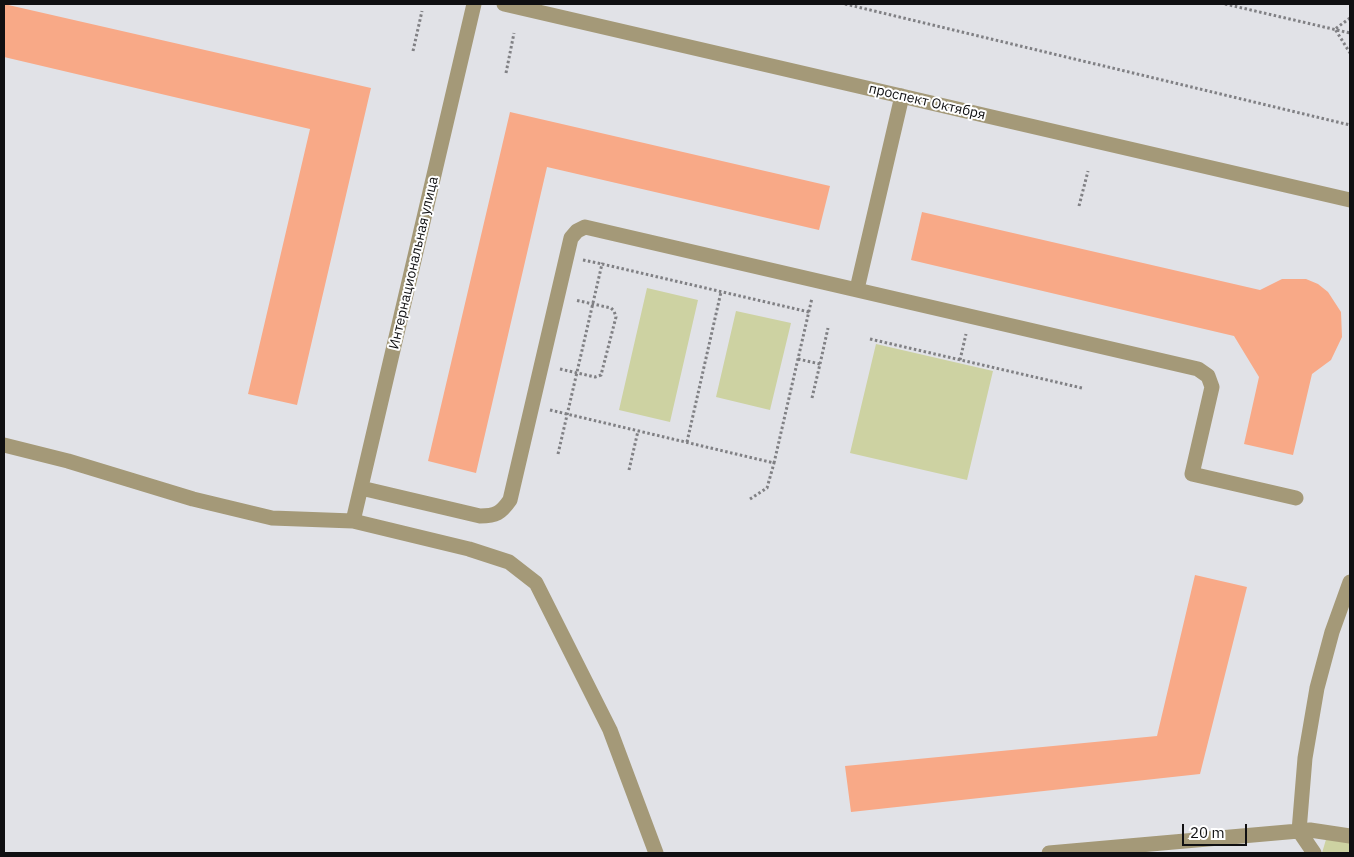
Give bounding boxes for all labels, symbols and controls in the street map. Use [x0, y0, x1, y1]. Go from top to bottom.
street label: проспект Октября [867, 80, 987, 124]
street label: Интернациональная улица [386, 175, 442, 351]
scale bar [1184, 814, 1249, 846]
text: 20 m [1190, 823, 1225, 842]

